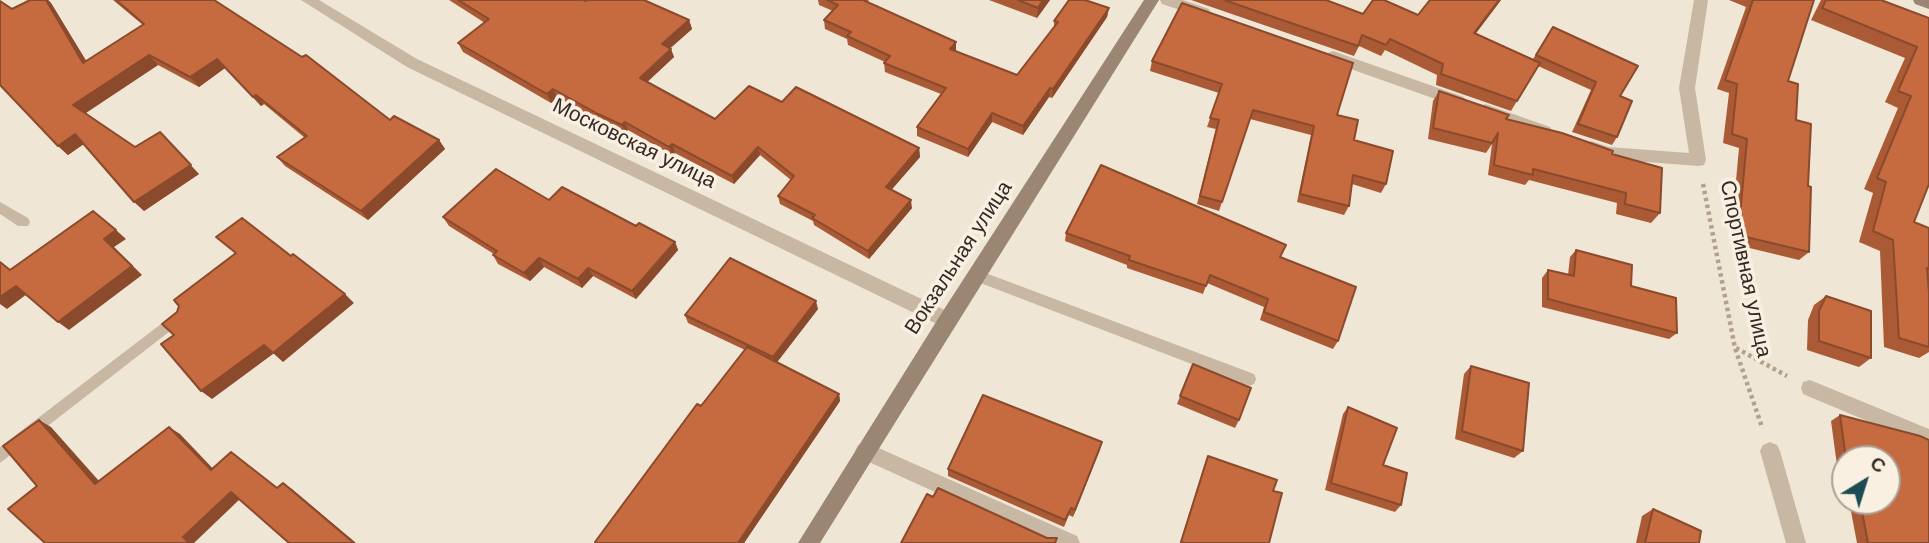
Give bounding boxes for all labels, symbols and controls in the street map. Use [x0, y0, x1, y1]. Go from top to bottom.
street label: Московская улица [548, 94, 720, 194]
street label: Вокзальная улица [900, 177, 1018, 339]
street label: Спортивная улица [1714, 178, 1776, 360]
north arrow [1831, 445, 1901, 515]
text: С [1866, 452, 1890, 477]

